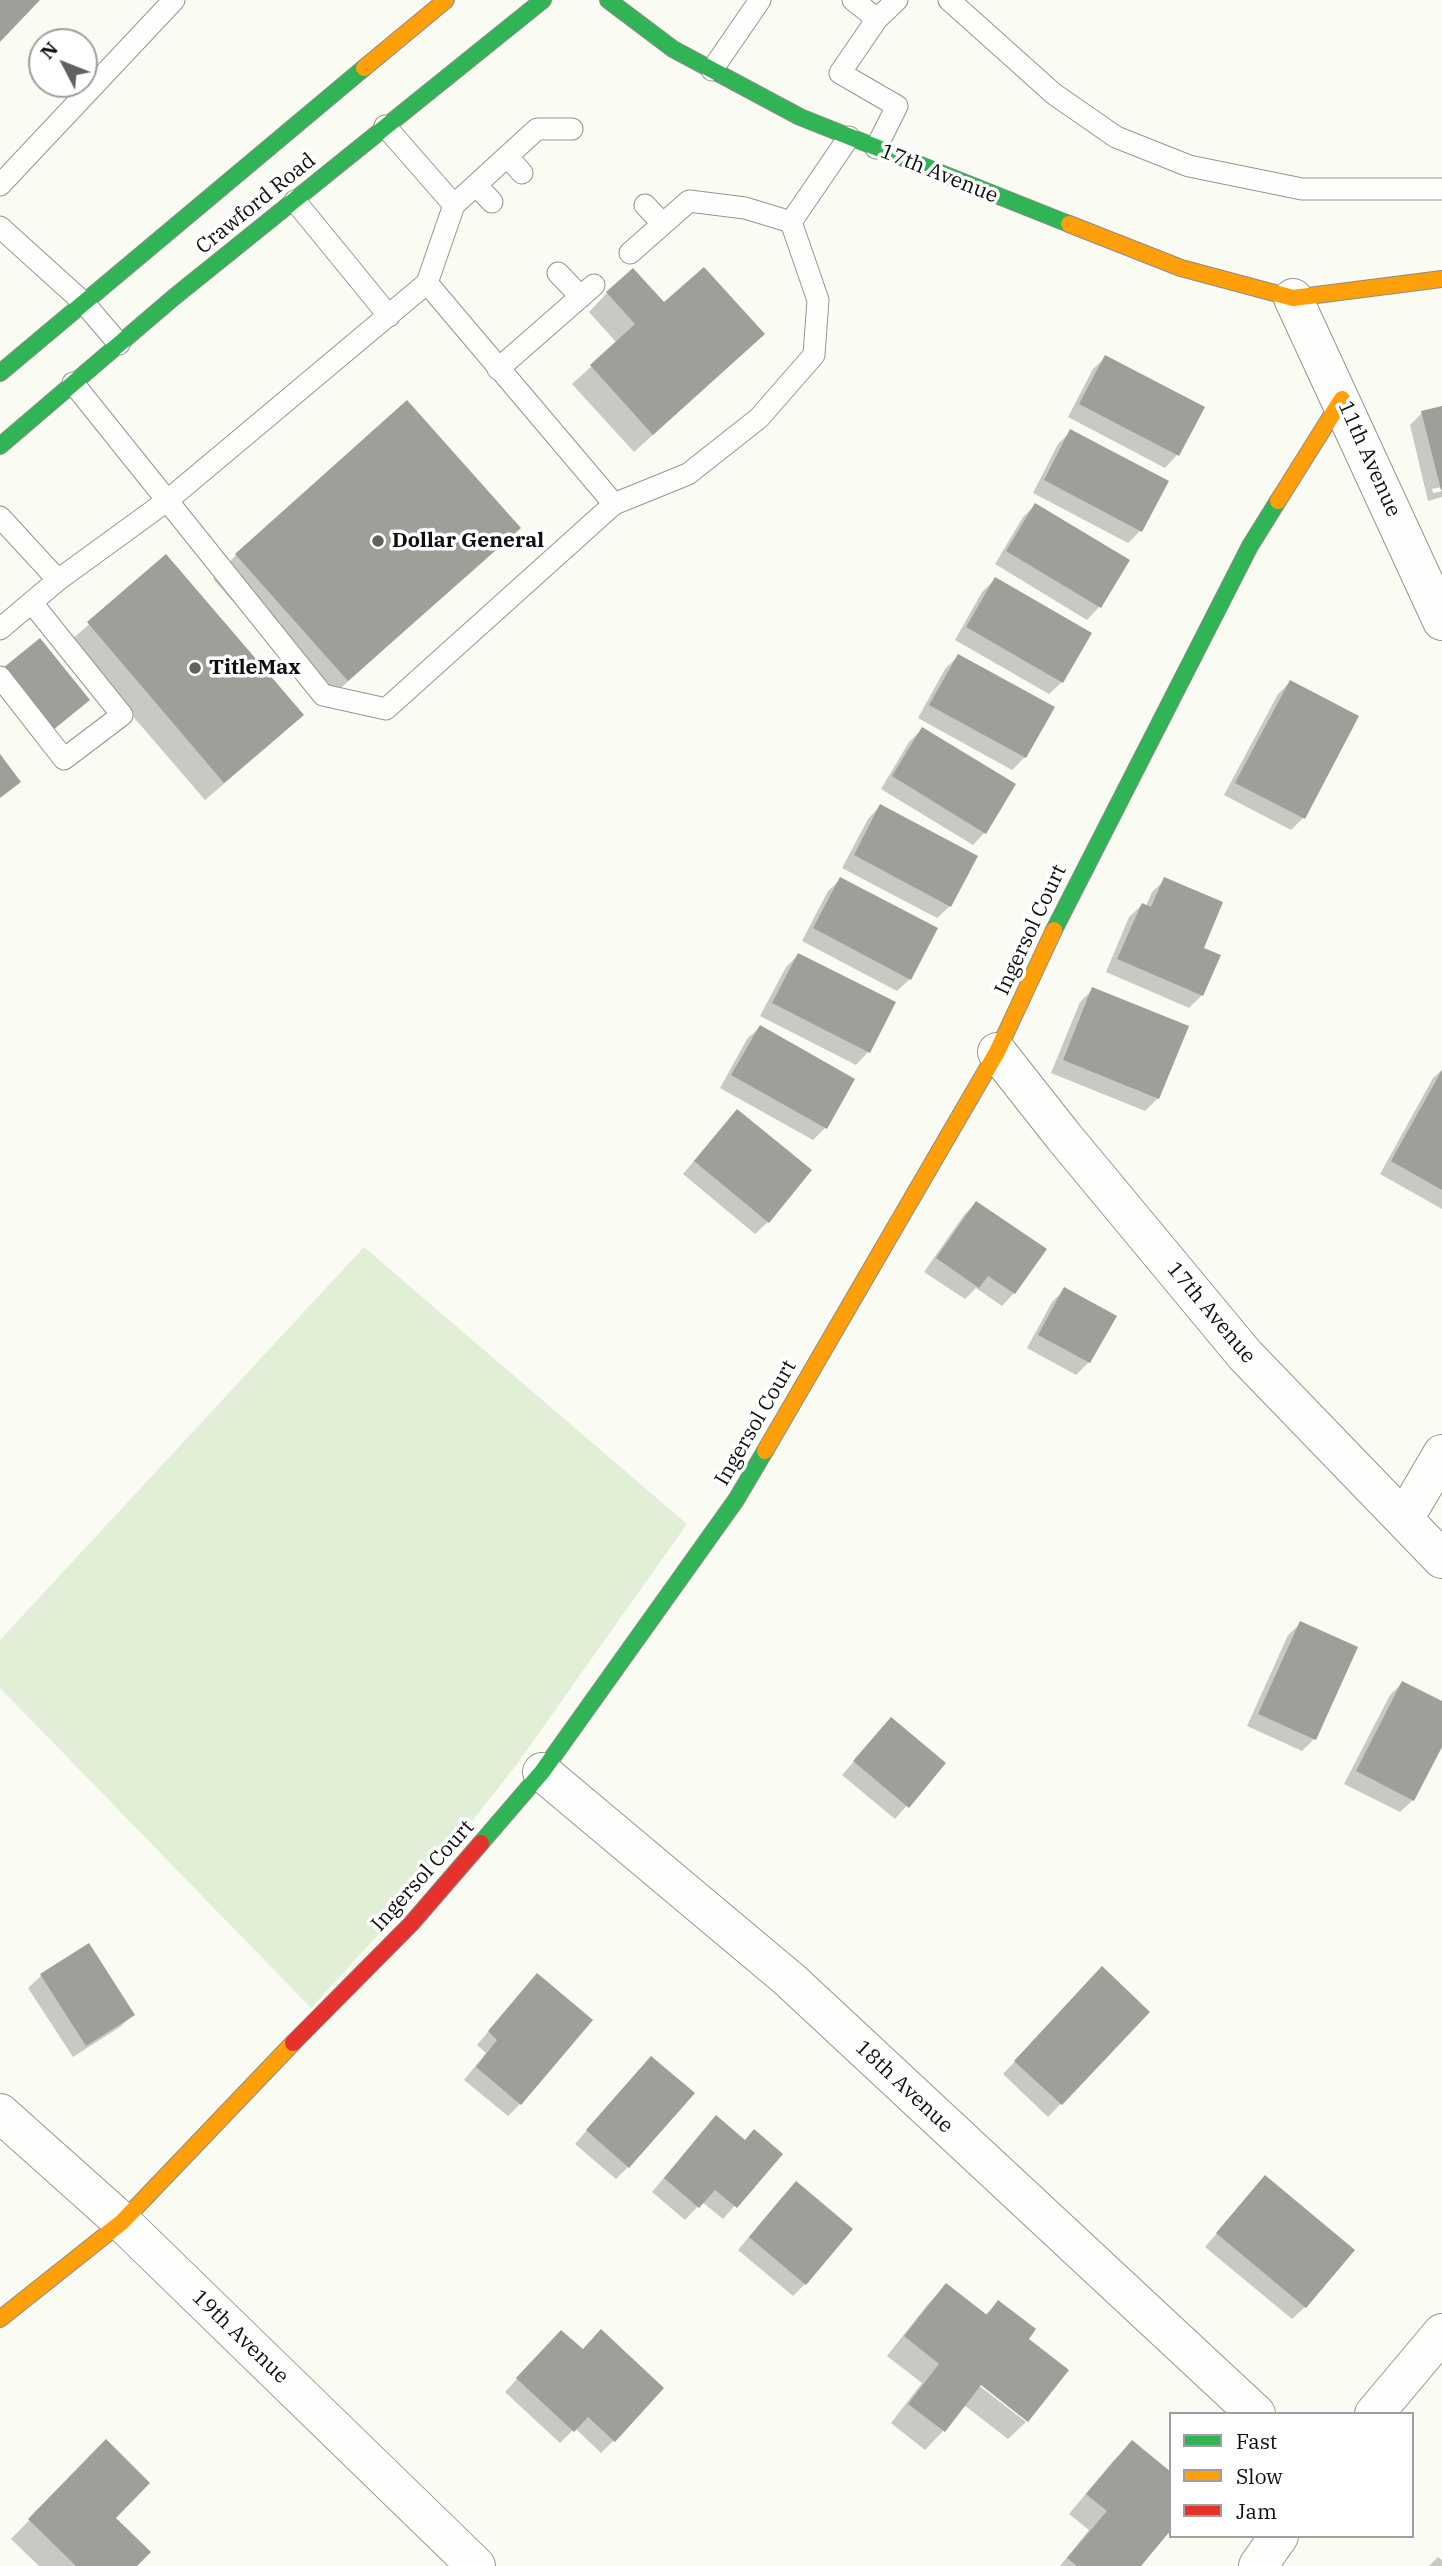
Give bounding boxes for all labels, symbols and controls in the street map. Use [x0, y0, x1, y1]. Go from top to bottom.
north arrow [28, 28, 98, 98]
text: N [35, 37, 63, 64]
street label: 17th Avenue [877, 139, 1001, 209]
street label: Crawford Road [191, 148, 321, 260]
street label: 11th Avenue [1332, 397, 1406, 521]
place label: Dollar General [392, 528, 544, 554]
marker: Dollar General [370, 533, 386, 549]
place label: TitleMax [209, 655, 301, 681]
marker: TitleMax [187, 660, 203, 676]
street label: Ingersol Court [990, 861, 1072, 999]
street label: 17th Avenue [1161, 1257, 1261, 1369]
street label: Ingersol Court [710, 1356, 802, 1490]
street label: Ingersol Court [366, 1815, 480, 1937]
street label: 18th Avenue [850, 2035, 958, 2139]
street label: 19th Avenue [187, 2285, 293, 2389]
legend [1169, 2412, 1414, 2538]
text: Fast [1236, 2427, 1277, 2455]
text: Slow [1236, 2462, 1283, 2490]
text: Jam [1236, 2497, 1277, 2525]

